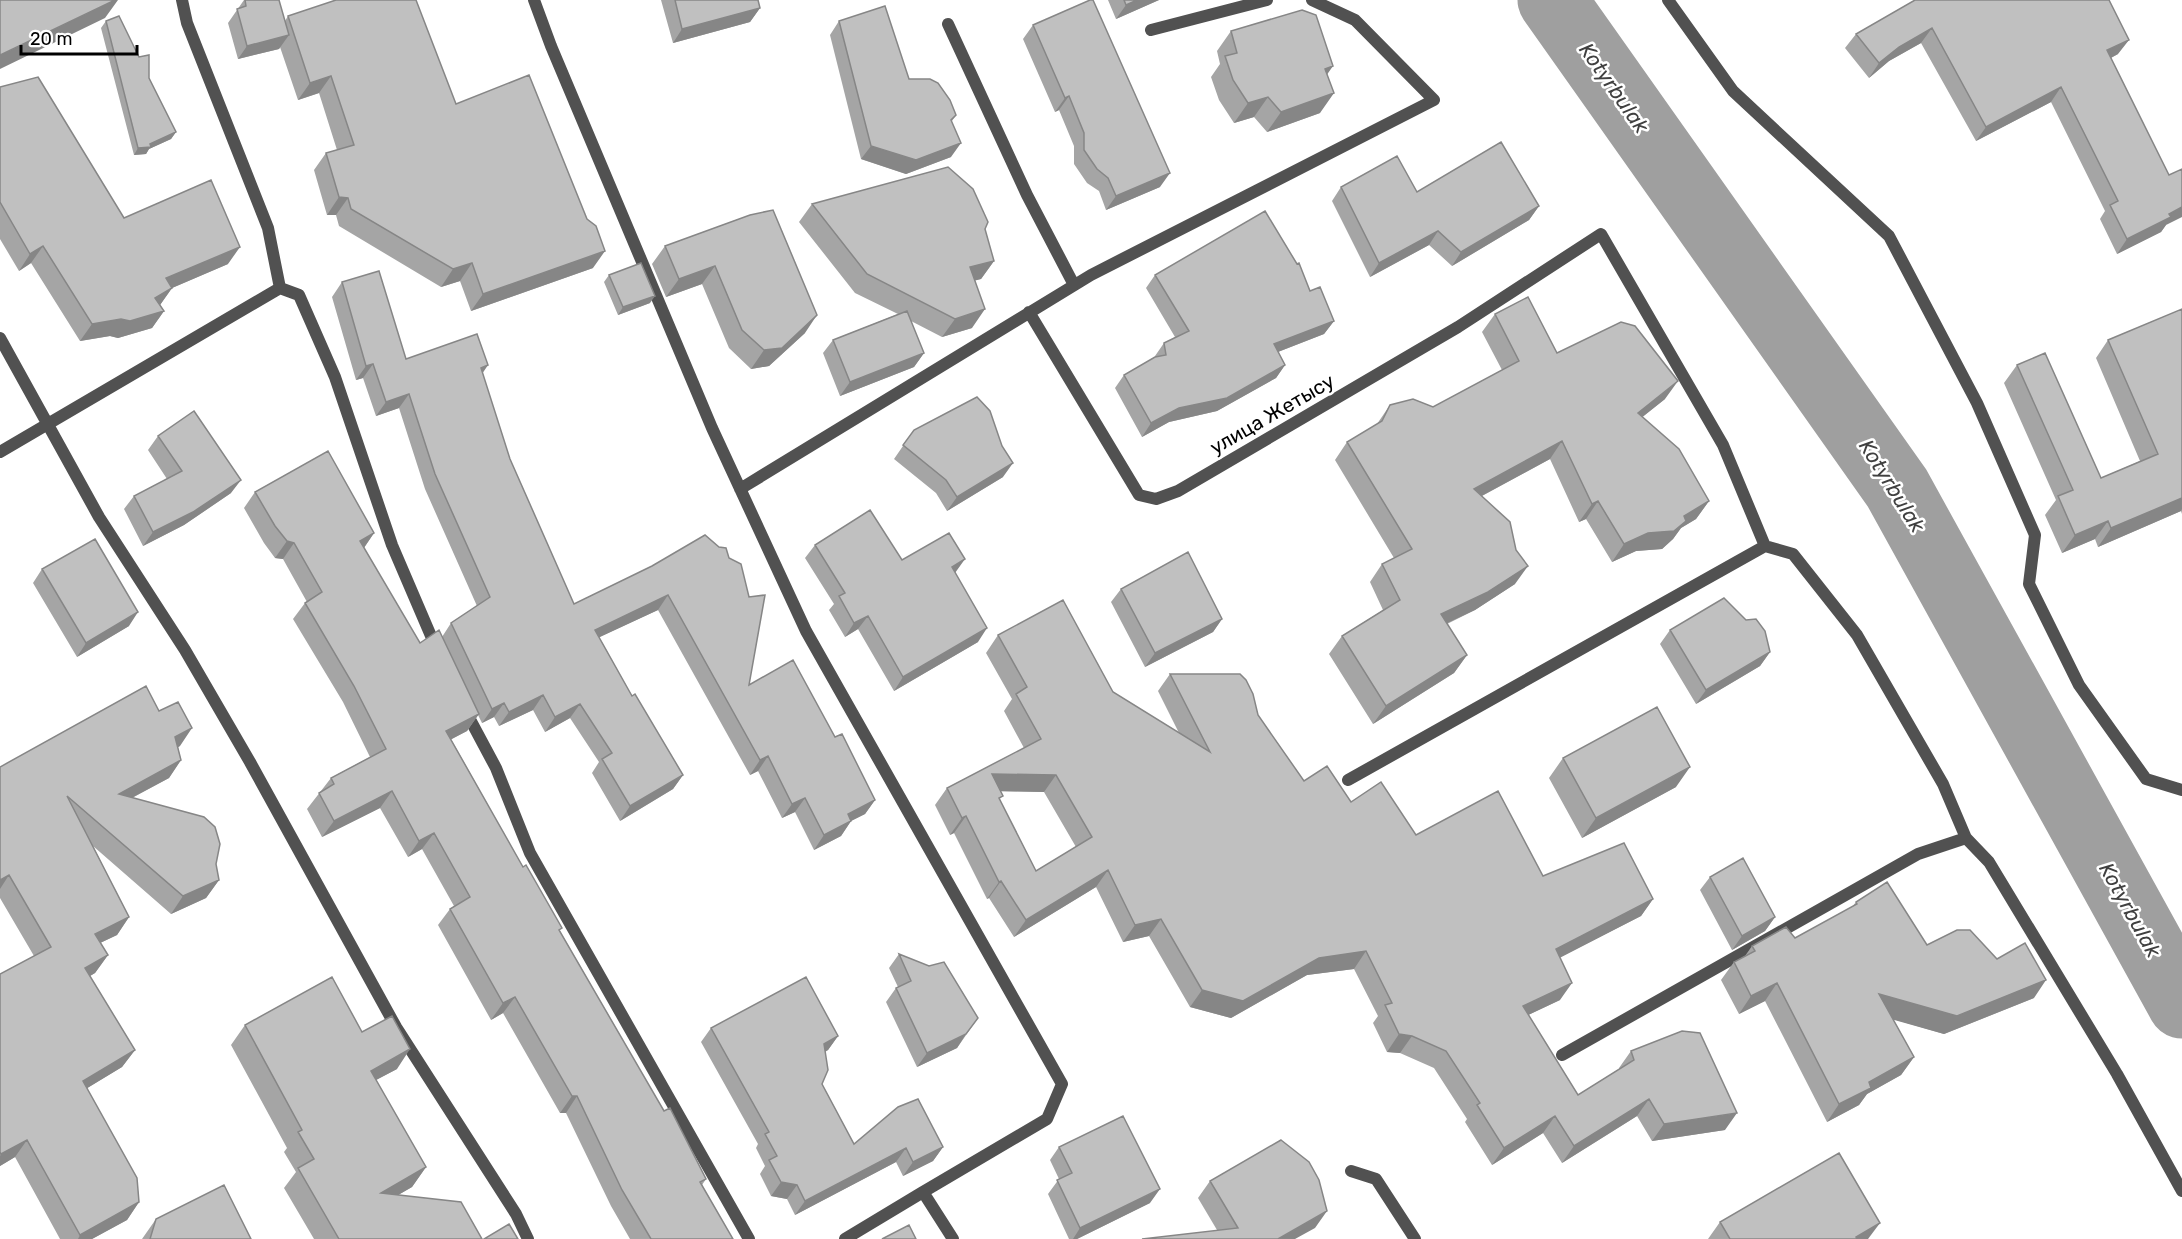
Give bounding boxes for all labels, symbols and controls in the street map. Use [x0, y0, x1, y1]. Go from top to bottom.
scale bar [21, 18, 136, 56]
text: 20 m [30, 28, 72, 50]
water label: Kotyrbulak [1574, 38, 1655, 139]
street label: улица Жетысу [1205, 369, 1339, 459]
water label: Kotyrbulak [1854, 435, 1931, 538]
water label: Kotyrbulak [2094, 858, 2167, 963]

